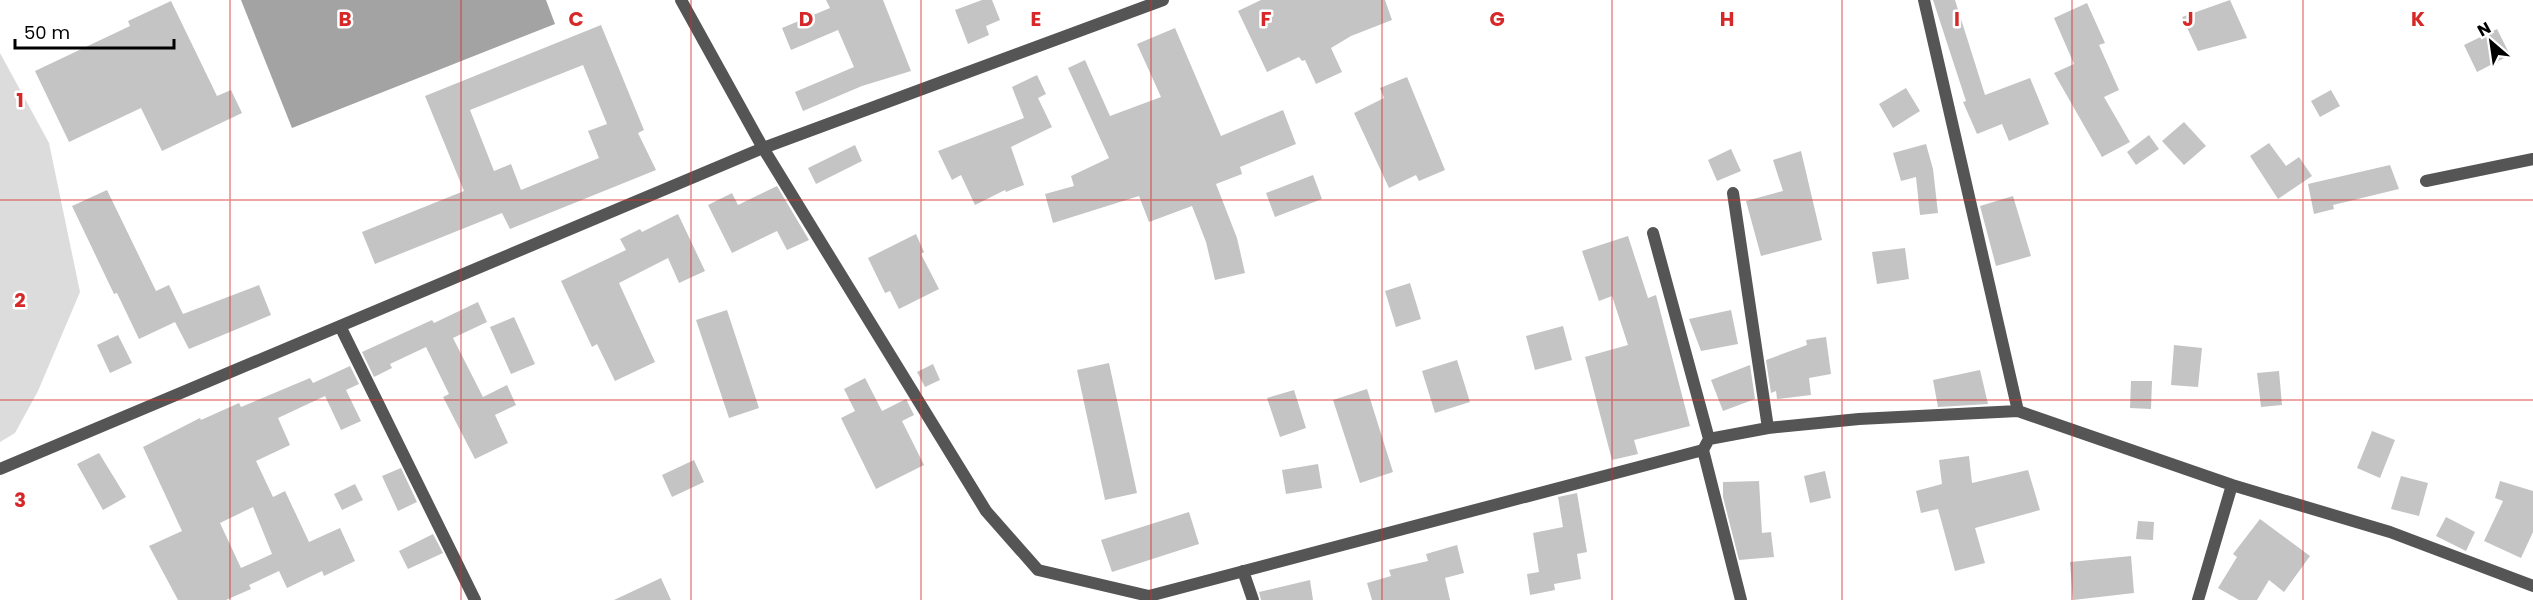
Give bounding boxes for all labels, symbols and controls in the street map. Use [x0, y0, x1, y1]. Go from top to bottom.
text: B [338, 5, 352, 33]
text: C [568, 5, 584, 33]
text: D [799, 5, 813, 33]
text: E [1031, 5, 1041, 33]
text: F [1261, 5, 1272, 33]
text: G [1489, 5, 1505, 33]
text: H [1720, 5, 1734, 33]
text: I [1954, 5, 1960, 33]
text: J [2182, 5, 2194, 33]
text: K [2411, 5, 2425, 33]
scale bar [15, 12, 174, 50]
north arrow [2461, 12, 2521, 72]
text: N [2473, 16, 2495, 42]
text: 50 m [24, 20, 70, 45]
text: 1 [16, 86, 24, 114]
text: 2 [14, 286, 26, 314]
text: 3 [14, 486, 26, 514]

